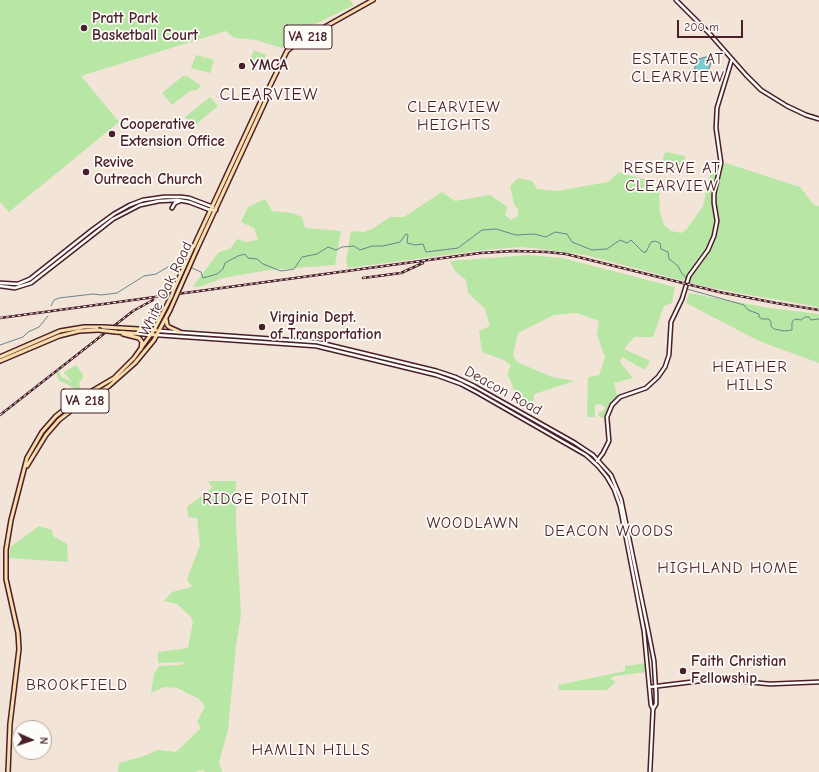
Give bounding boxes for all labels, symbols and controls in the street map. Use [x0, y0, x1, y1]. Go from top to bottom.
place label: Pratt Park Basketball Court [92, 10, 198, 45]
scale bar [679, 12, 745, 38]
text: 200 m [684, 20, 719, 34]
marker: Pratt Park Basketball Court [79, 23, 89, 33]
road number: VA 218 [284, 25, 332, 49]
district label: ESTATES AT CLEARVIEW [631, 49, 725, 87]
place label: YMCA [250, 57, 288, 75]
marker: YMCA [237, 61, 247, 71]
district label: CLEARVIEW [220, 85, 318, 105]
district label: CLEARVIEW HEIGHTS [407, 97, 501, 135]
place label: Cooperative Extension Office [120, 116, 225, 151]
marker: Cooperative Extension Office [107, 129, 117, 139]
place label: Revive Outreach Church [94, 154, 202, 189]
district label: RESERVE AT CLEARVIEW [623, 158, 721, 196]
marker: Revive Outreach Church [81, 167, 91, 177]
street label: White Oak Road [135, 239, 197, 339]
place label: Virginia Dept. of Transportation [270, 309, 382, 344]
marker: Virginia Dept. of Transportation [257, 322, 267, 332]
district label: HEATHER HILLS [712, 357, 788, 395]
street label: Deacon Road [461, 362, 545, 420]
road number: VA 218 [61, 389, 109, 413]
district label: RIDGE POINT [202, 489, 310, 509]
district label: WOODLAWN [427, 513, 519, 533]
district label: DEACON WOODS [544, 521, 674, 541]
district label: HIGHLAND HOME [657, 558, 799, 578]
place label: Faith Christian Fellowship [691, 653, 786, 688]
marker: Faith Christian Fellowship [678, 666, 688, 676]
district label: BROOKFIELD [26, 675, 128, 695]
north arrow [12, 720, 52, 760]
text: N [37, 737, 50, 745]
district label: HAMLIN HILLS [251, 740, 371, 760]

